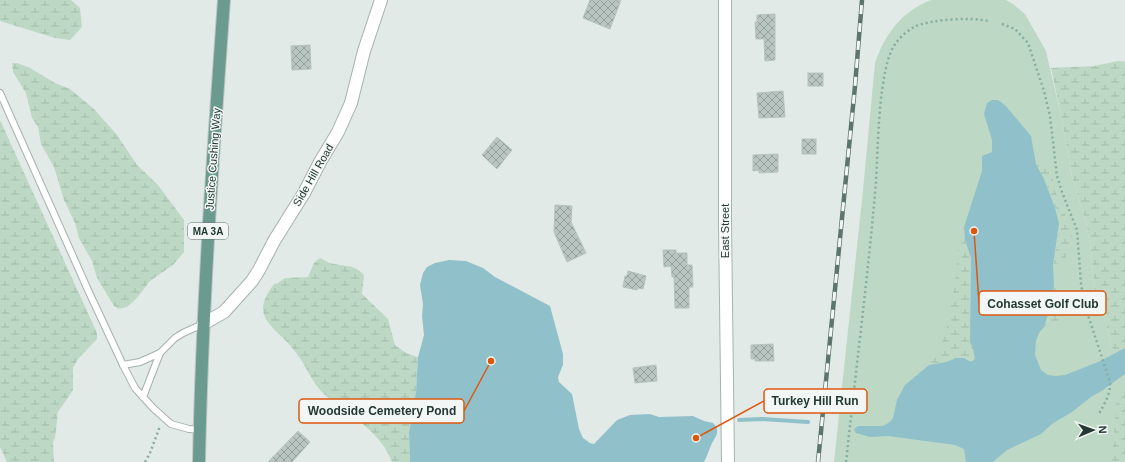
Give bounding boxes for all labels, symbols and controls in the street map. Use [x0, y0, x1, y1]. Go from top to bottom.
street label: Justice Cushing Way [203, 107, 223, 210]
street label: Side Hill Road [290, 142, 336, 208]
street label: East Street [719, 204, 731, 258]
road number: MA 3A [188, 223, 228, 239]
callout: Cohasset Golf Club [979, 291, 1106, 315]
text: Cohasset Golf Club [987, 297, 1099, 311]
callout: Turkey Hill Run [764, 389, 867, 413]
text: Turkey Hill Run [771, 394, 859, 408]
callout: Woodside Cemetery Pond [299, 399, 464, 423]
text: Woodside Cemetery Pond [308, 404, 456, 418]
north arrow [1073, 410, 1113, 450]
text: N [1097, 425, 1109, 434]

